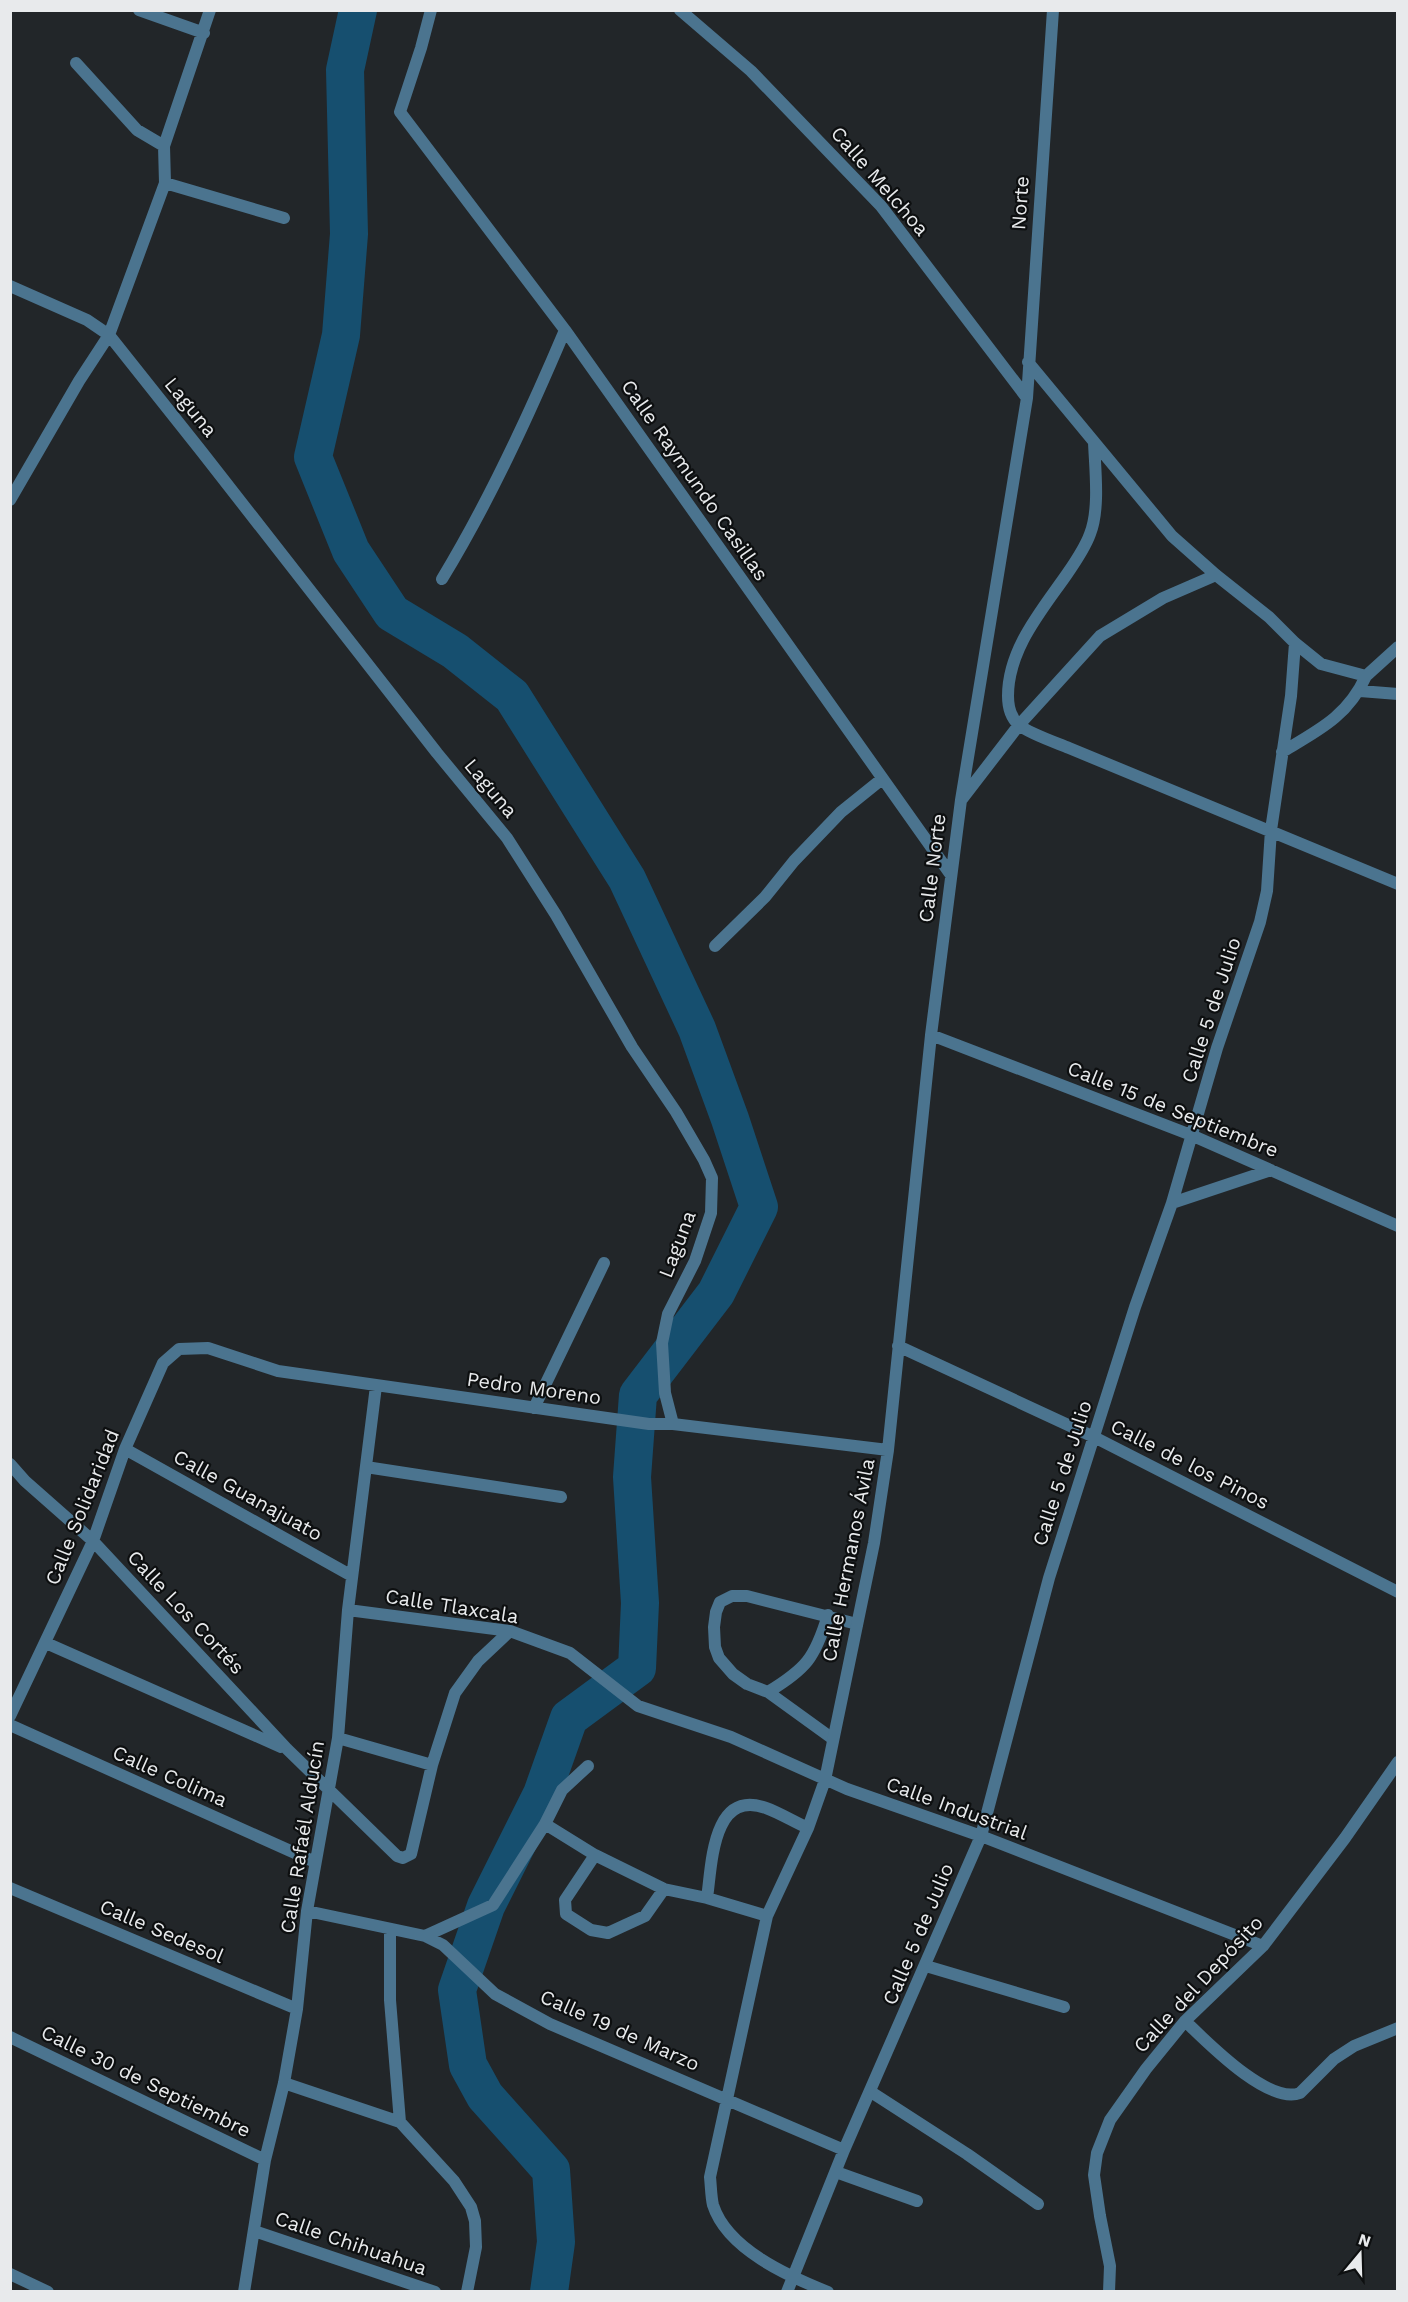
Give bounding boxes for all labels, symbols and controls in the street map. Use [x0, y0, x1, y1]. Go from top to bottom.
street label: Calle Melchoa [826, 121, 934, 241]
street label: Norte [1006, 175, 1034, 231]
street label: Laguna [160, 372, 222, 442]
street label: Calle Raymundo Casillas [616, 375, 774, 585]
street label: Laguna [459, 753, 523, 823]
street label: Calle Norte [913, 812, 951, 924]
street label: Calle 5 de Julio [1176, 934, 1246, 1086]
street label: Calle 15 de Septiembre [1064, 1056, 1282, 1162]
street label: Laguna [653, 1207, 701, 1281]
street label: Pedro Moreno [465, 1367, 603, 1409]
street label: Calle 5 de Julio [1027, 1397, 1097, 1549]
street label: Calle de los Pinos [1107, 1414, 1273, 1514]
street label: Calle Solidaridad [40, 1426, 124, 1588]
street label: Calle Guanajuato [169, 1444, 327, 1546]
street label: Calle Hermanos Ávila [816, 1456, 880, 1664]
street label: Calle Los Cortés [123, 1545, 249, 1679]
street label: Calle Tlaxcala [384, 1584, 520, 1628]
street label: Calle Rafaél Alducín [275, 1739, 329, 1935]
street label: Calle Colima [109, 1740, 231, 1812]
street label: Calle Industrial [883, 1771, 1031, 1845]
street label: Calle 5 de Julio [877, 1860, 959, 2008]
street label: Calle Sedesol [96, 1894, 228, 1968]
street label: Calle del Depósito [1128, 1910, 1268, 2058]
street label: Calle 19 de Marzo [537, 1984, 703, 2076]
street label: Calle 30 de Septiembre [37, 2020, 255, 2142]
street label: Calle Chihuahua [272, 2206, 430, 2280]
north arrow [1330, 2224, 1390, 2284]
text: N [1356, 2229, 1373, 2251]

